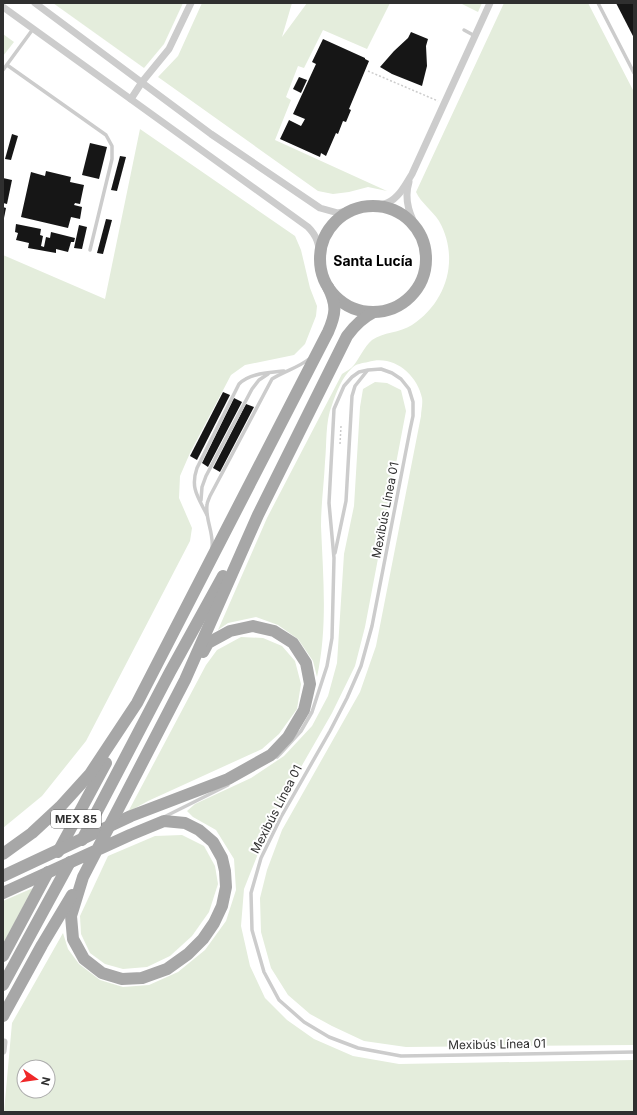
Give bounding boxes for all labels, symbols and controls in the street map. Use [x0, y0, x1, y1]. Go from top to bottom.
district label: Santa Lucía [333, 252, 413, 269]
street label: Mexibús Línea 01 [368, 461, 402, 559]
street label: Mexibús Línea 01 [247, 762, 305, 856]
road number: MEX 85 [51, 810, 101, 828]
street label: Mexibús Línea 01 [448, 1036, 546, 1052]
north arrow [16, 1059, 56, 1099]
text: N [38, 1076, 54, 1087]

